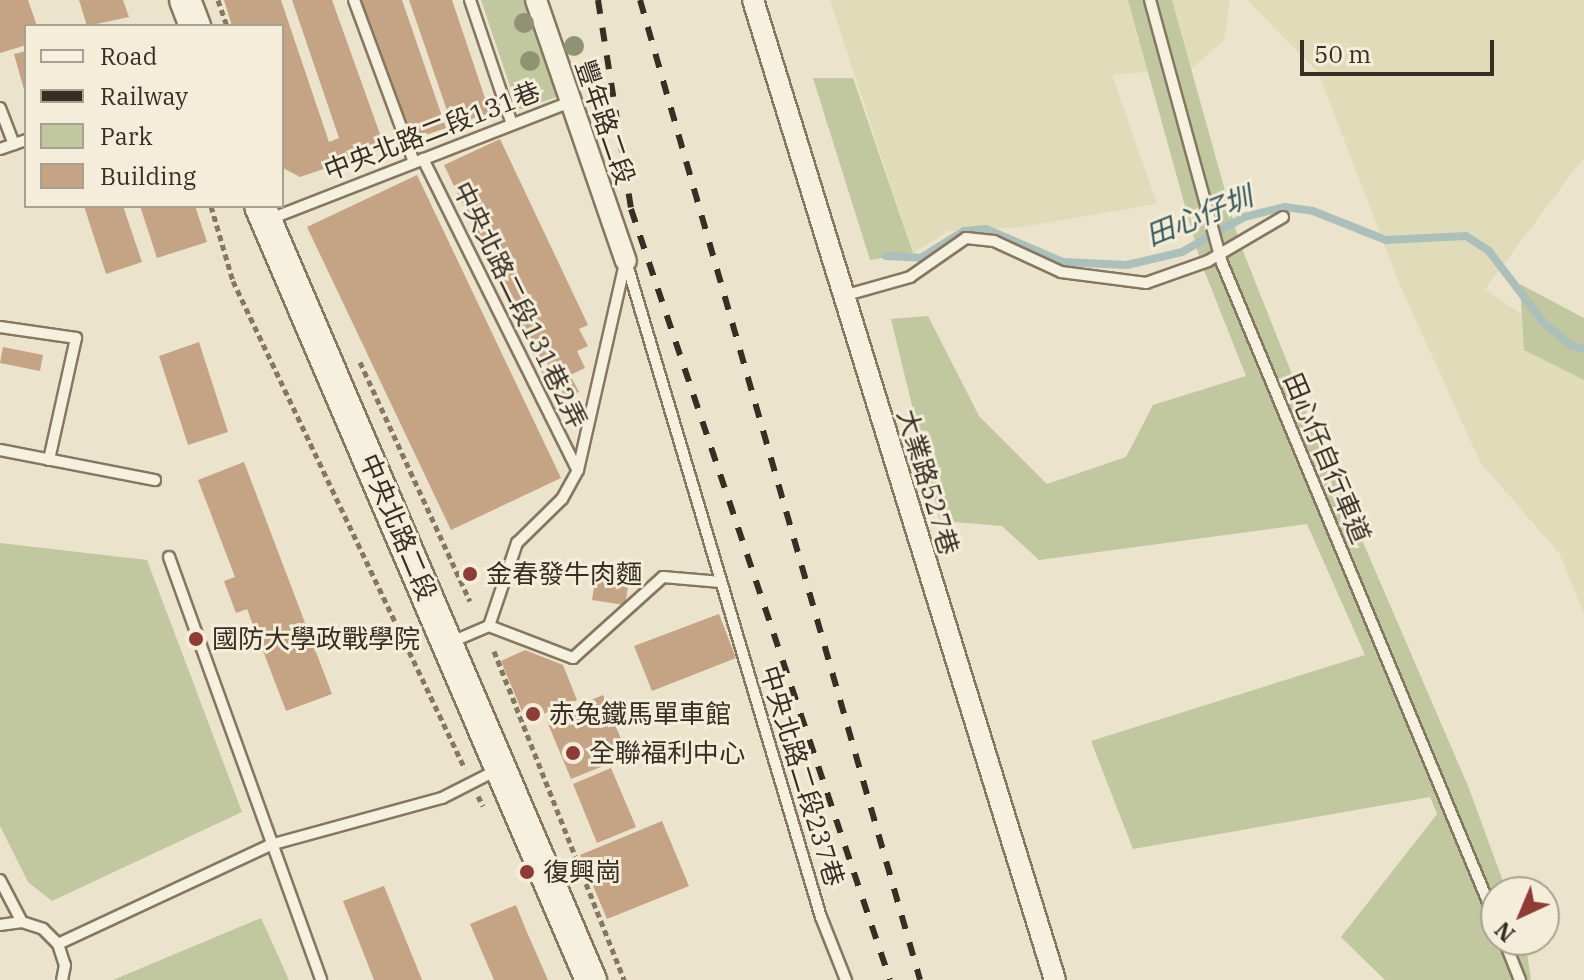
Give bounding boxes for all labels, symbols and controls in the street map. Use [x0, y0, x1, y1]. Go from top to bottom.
legend [24, 24, 284, 208]
scale bar [1304, 24, 1498, 74]
text: 50 m [1314, 38, 1371, 70]
text: Road [100, 40, 157, 72]
street label: 豐年路二段 [569, 55, 641, 189]
street label: 中央北路二段131巷 [320, 75, 544, 187]
text: Railway [100, 80, 188, 112]
text: Park [100, 120, 152, 152]
text: Building [100, 160, 196, 192]
street label: 中央北路二段131巷2弄 [447, 177, 593, 433]
water label: 田心仔圳 [1141, 179, 1257, 253]
street label: 田心仔自行車道 [1277, 368, 1377, 548]
street label: 大業路527巷 [891, 405, 965, 559]
street label: 中央北路二段 [353, 449, 443, 605]
place label: 金春發牛肉麵 [486, 558, 642, 590]
marker: 金春發牛肉麵 [461, 565, 479, 583]
place label: 國防大學政戰學院 [212, 623, 420, 655]
marker: 國防大學政戰學院 [187, 630, 205, 648]
street label: 中央北路二段237巷 [754, 662, 850, 890]
place label: 赤兔鐵馬單車館 [549, 698, 731, 730]
marker: 赤兔鐵馬單車館 [524, 705, 542, 723]
place label: 全聯福利中心 [589, 737, 745, 769]
marker: 全聯福利中心 [564, 744, 582, 762]
place label: 復興崗 [543, 856, 621, 888]
marker: 復興崗 [518, 863, 536, 881]
north arrow [1480, 876, 1560, 956]
text: N [1488, 916, 1521, 949]

